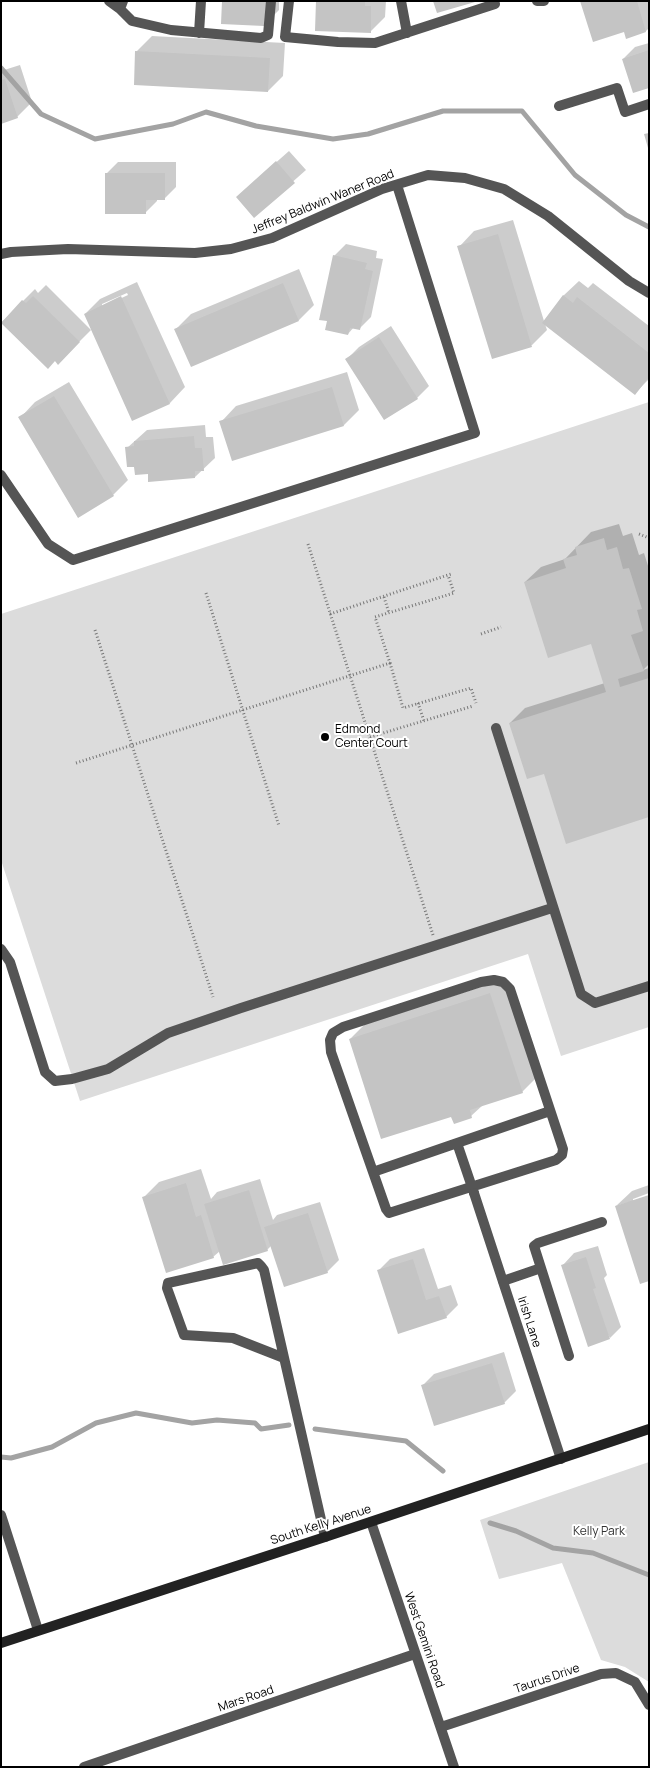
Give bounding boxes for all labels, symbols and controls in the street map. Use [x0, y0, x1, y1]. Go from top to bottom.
street label: Jeffrey Baldwin Waner Road [250, 167, 396, 237]
place label: Edmond Center Court [335, 723, 408, 751]
marker: Edmond Center Court [319, 731, 331, 743]
street label: Irish Lane [514, 1295, 544, 1349]
street label: South Kelly Avenue [269, 1502, 373, 1548]
park label: Kelly Park [573, 1525, 625, 1539]
street label: West Gemini Road [401, 1590, 447, 1690]
street label: Taurus Drive [512, 1661, 582, 1697]
street label: Mars Road [216, 1683, 276, 1715]

